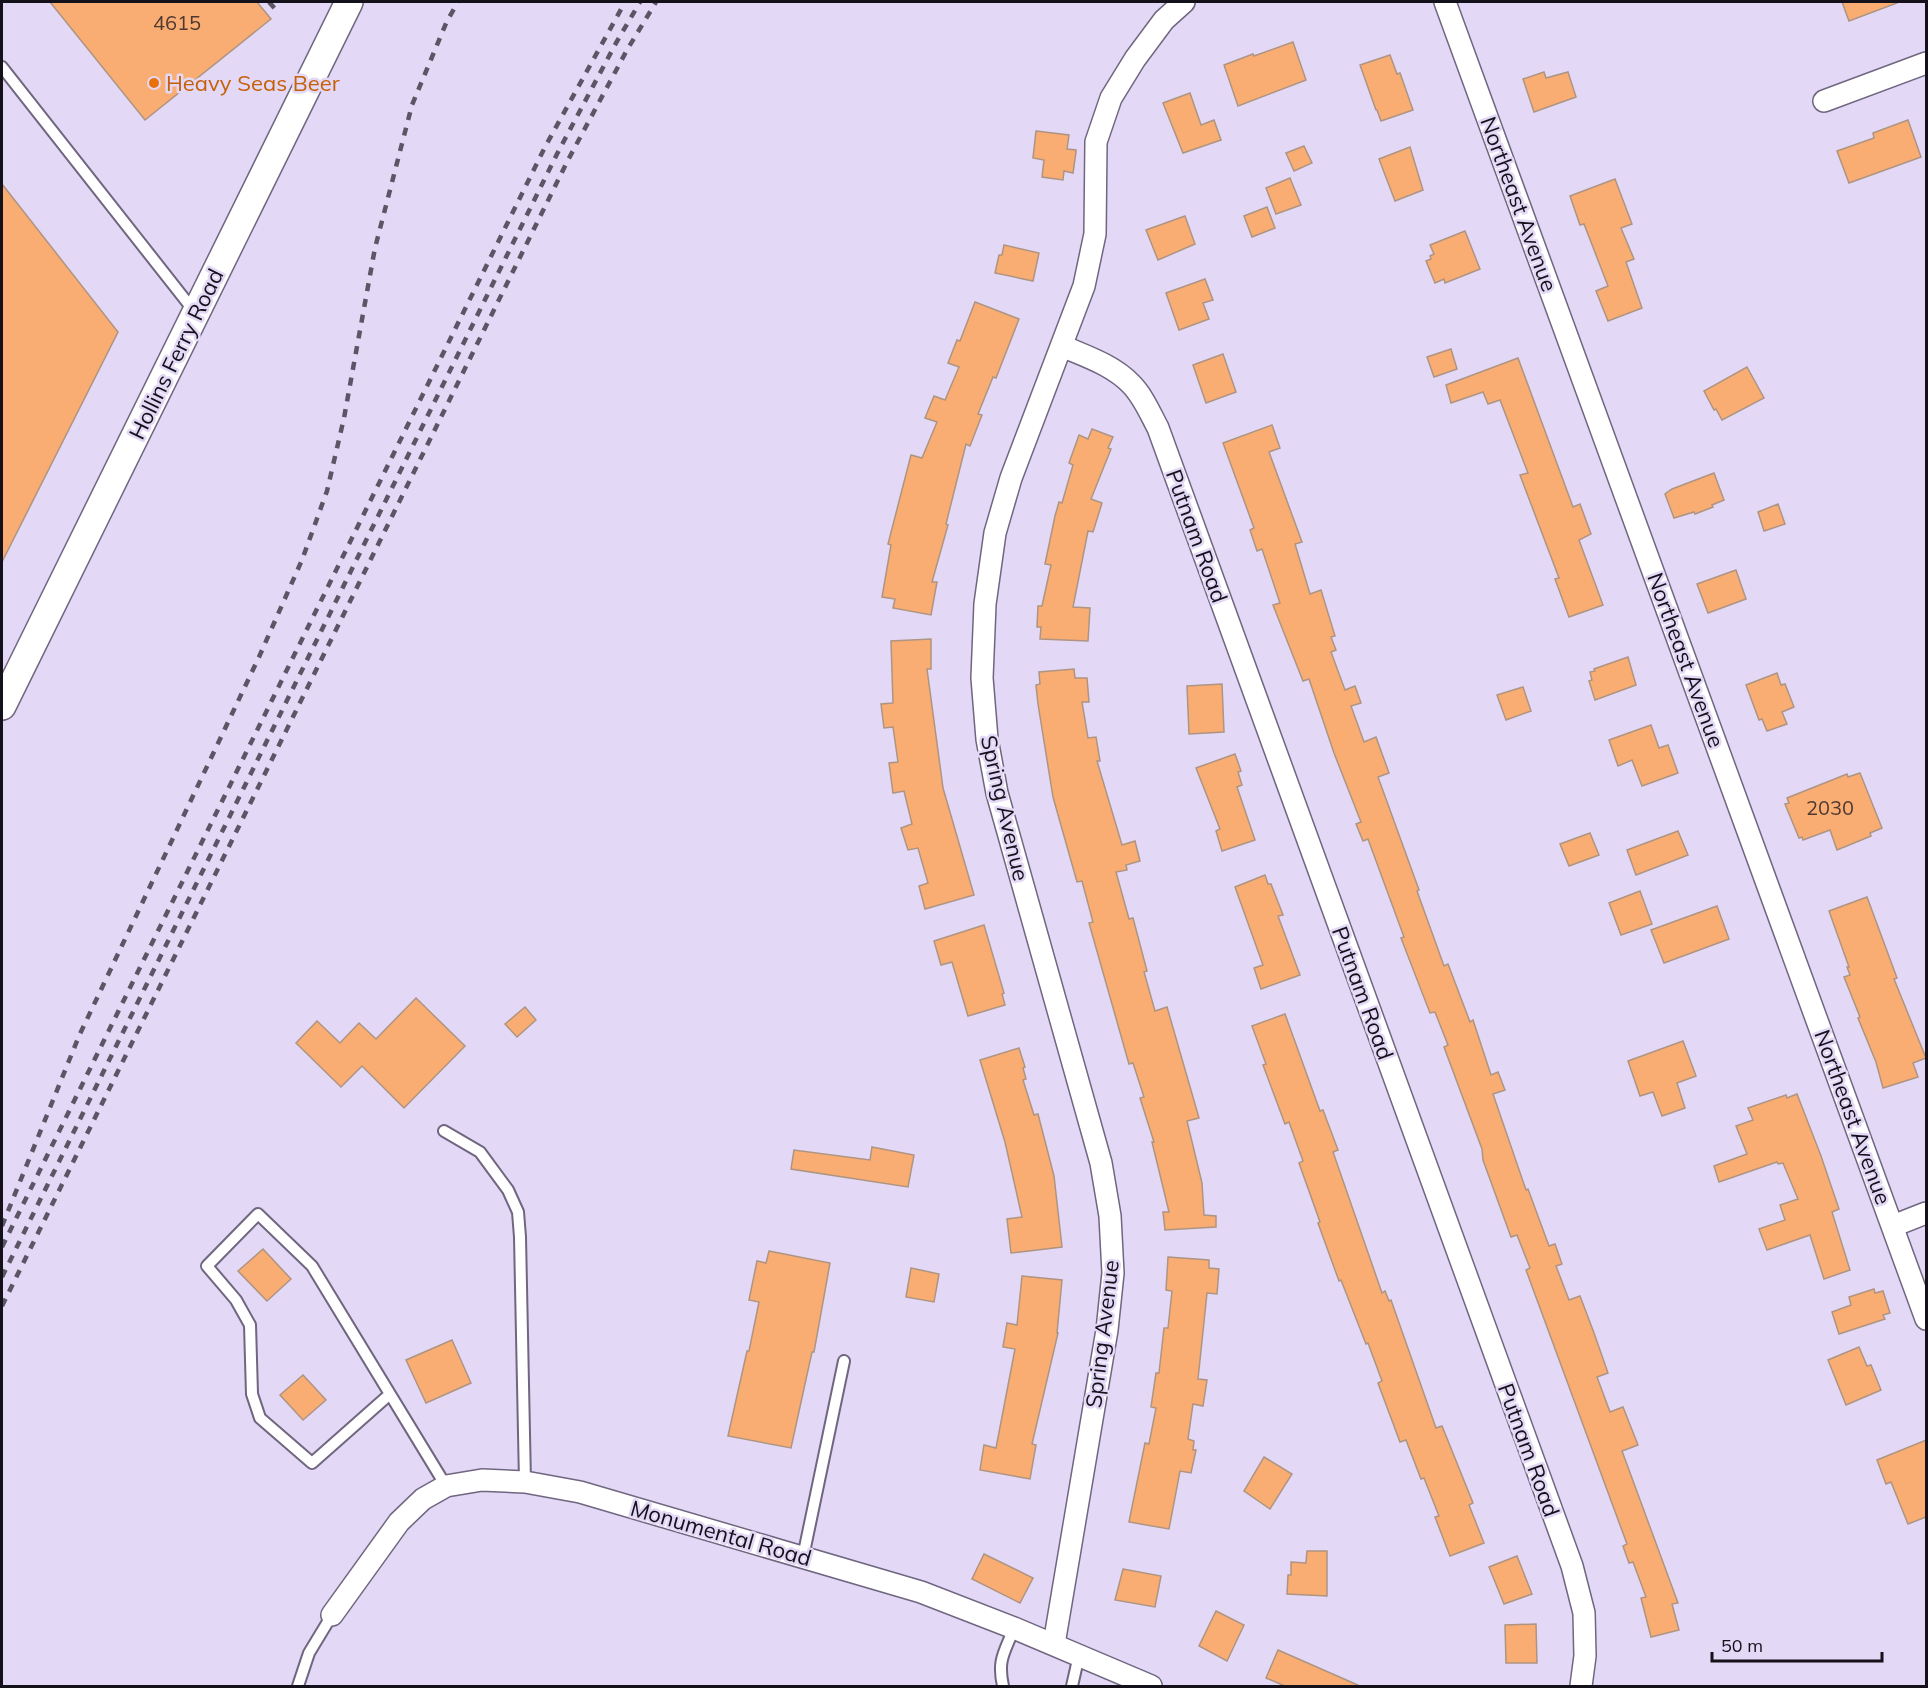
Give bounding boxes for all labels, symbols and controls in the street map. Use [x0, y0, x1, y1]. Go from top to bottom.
house number: 4615 [153, 10, 201, 35]
place label: Heavy Seas Beer [166, 69, 340, 97]
marker: Heavy Seas Beer [147, 76, 161, 90]
street label: Northeast Avenue [1474, 113, 1564, 295]
street label: Hollins Ferry Road [123, 264, 229, 444]
street label: Putnam Road [1160, 466, 1234, 606]
street label: Northeast Avenue [1641, 569, 1731, 751]
street label: Spring Avenue [975, 732, 1035, 884]
house number: 2030 [1806, 795, 1854, 820]
street label: Putnam Road [1326, 923, 1400, 1063]
street label: Northeast Avenue [1808, 1026, 1898, 1208]
street label: Spring Avenue [1079, 1259, 1125, 1409]
street label: Putnam Road [1492, 1380, 1566, 1520]
street label: Monumental Road [627, 1494, 815, 1572]
scale bar [1712, 1625, 1882, 1663]
text: 50 m [1721, 1634, 1763, 1657]

